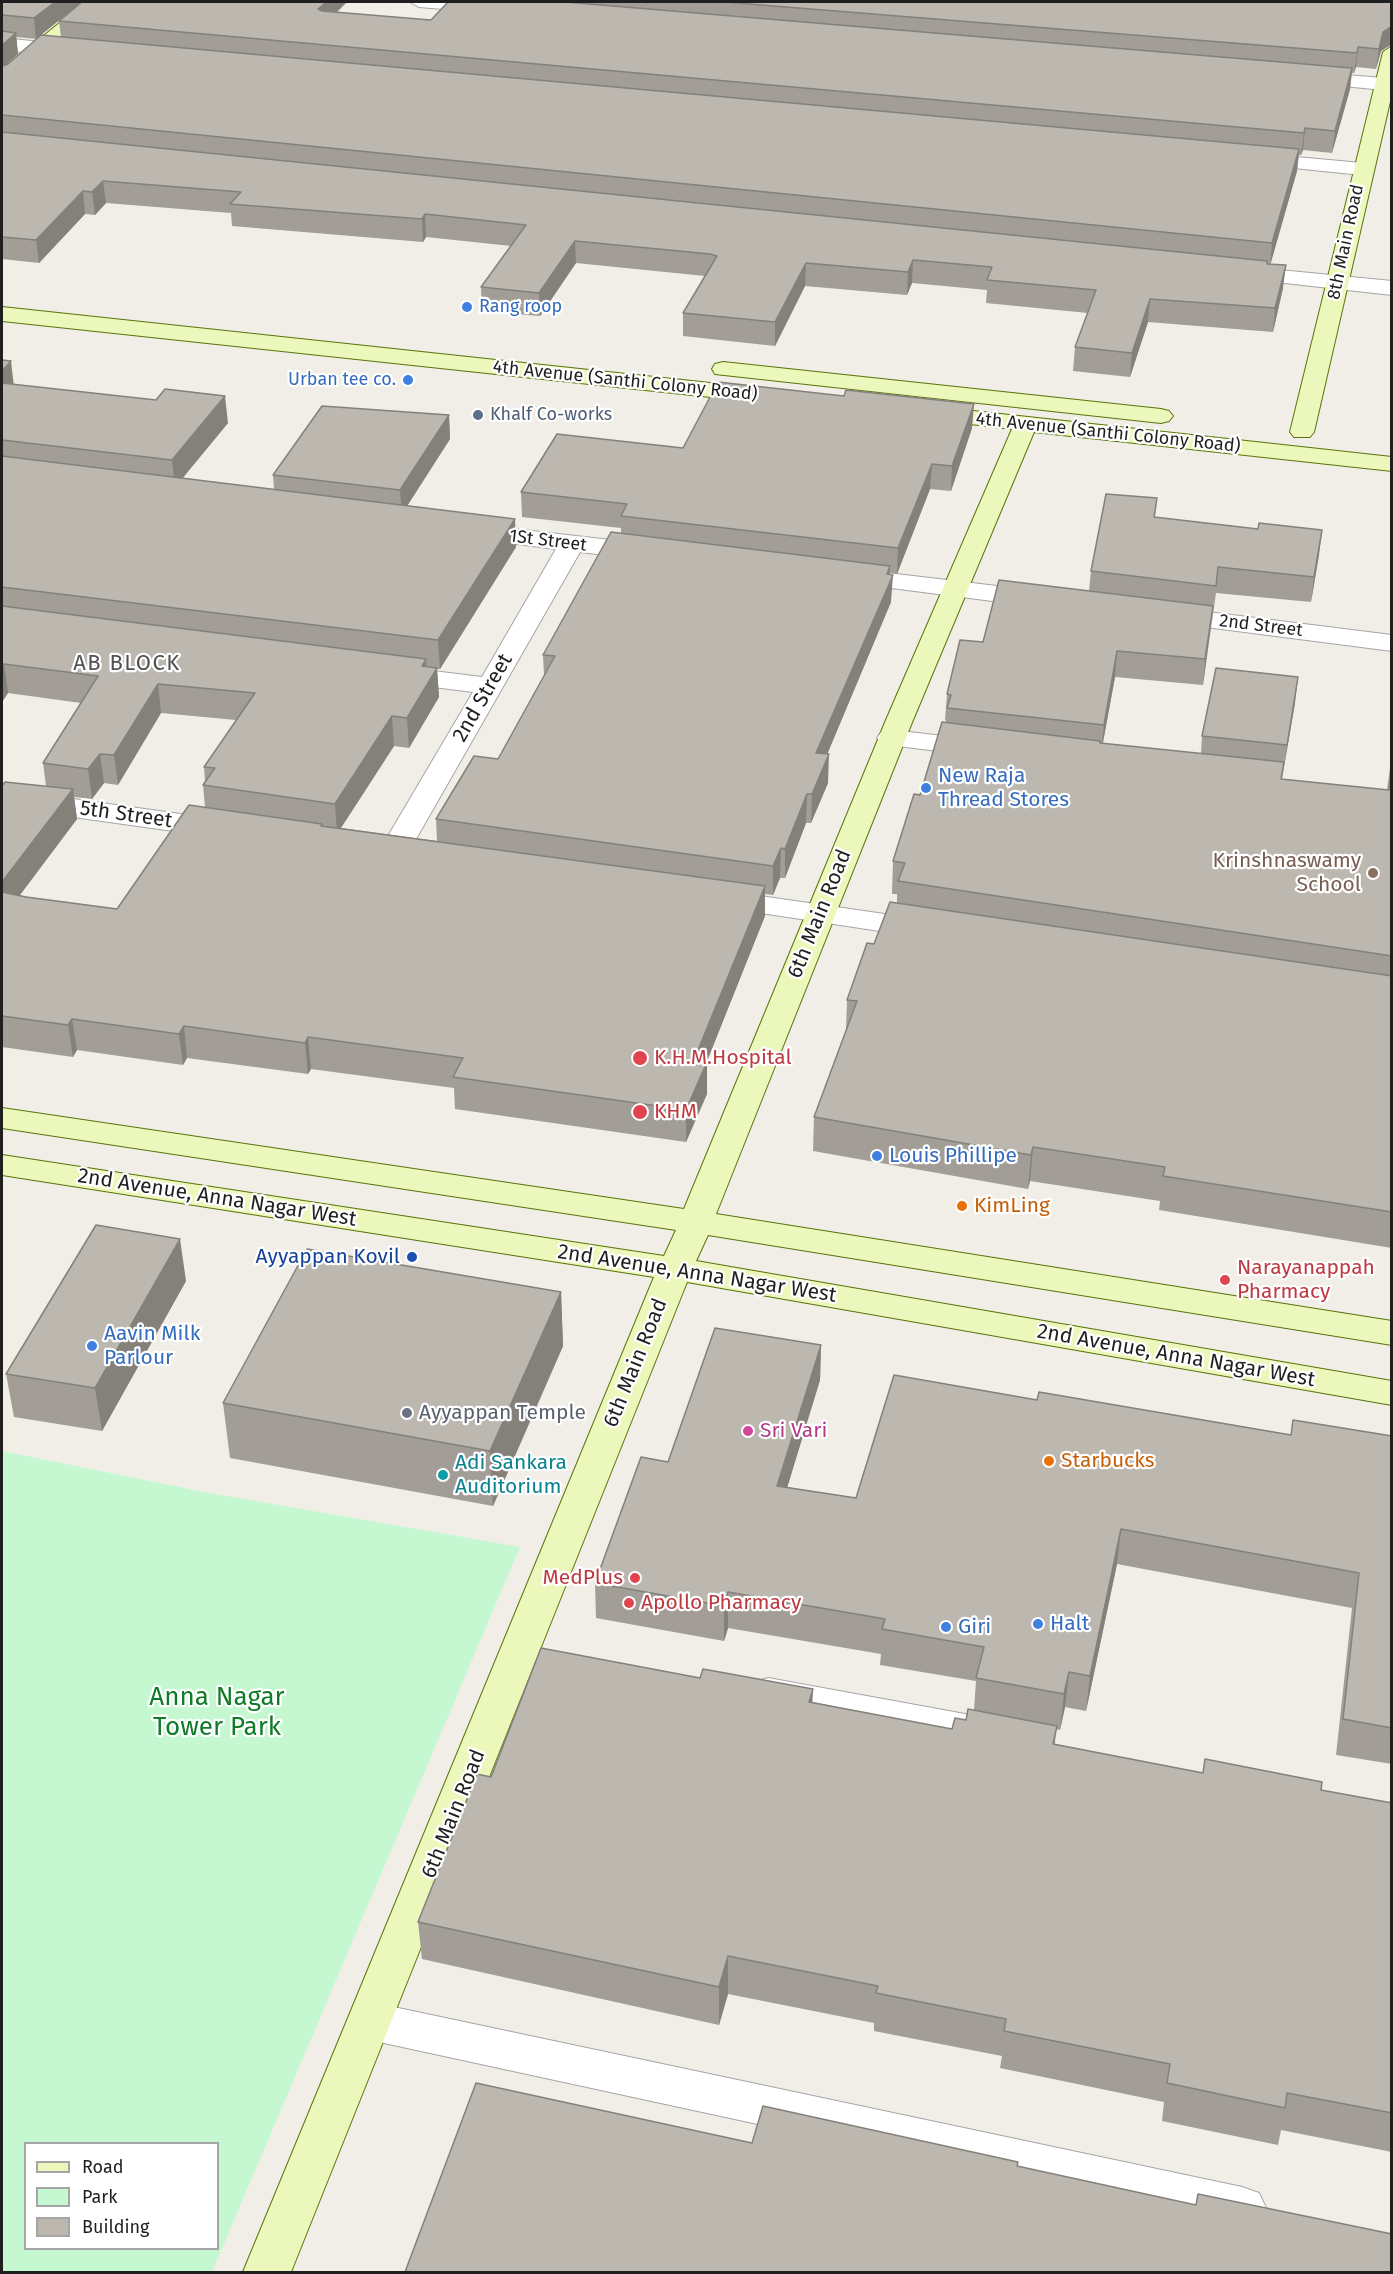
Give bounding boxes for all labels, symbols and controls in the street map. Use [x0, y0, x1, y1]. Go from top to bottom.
street label: 8th Main Road [1323, 182, 1369, 302]
place label: Rang roop [479, 296, 562, 318]
marker: Rang roop [460, 300, 474, 314]
street label: 4th Avenue (Santhi Colony Road) [492, 356, 758, 406]
place label: Urban tee co. [288, 369, 396, 391]
marker: Urban tee co. [401, 373, 415, 387]
place label: Khalf Co-works [490, 404, 612, 426]
marker: Khalf Co-works [471, 408, 485, 422]
street label: 4th Avenue (Santhi Colony Road) [975, 408, 1241, 458]
street label: 1St Street [508, 526, 588, 556]
street label: 2nd Street [1218, 610, 1304, 642]
street label: 2nd Street [448, 649, 518, 747]
district label: AB BLOCK [73, 651, 181, 677]
place label: New Raja Thread Stores [938, 763, 1069, 813]
marker: New Raja Thread Stores [919, 781, 933, 795]
street label: 5th Street [78, 796, 174, 834]
street label: 6th Main Road [783, 846, 857, 982]
place label: Krinshnaswamy School [1213, 848, 1361, 898]
marker: Krinshnaswamy School [1366, 866, 1380, 880]
place label: K.H.M.Hospital [654, 1045, 792, 1071]
marker: K.H.M.Hospital [631, 1049, 649, 1067]
place label: KHM [654, 1099, 697, 1125]
marker: KHM [631, 1103, 649, 1121]
place label: Louis Phillipe [889, 1143, 1017, 1169]
marker: Louis Phillipe [870, 1149, 884, 1163]
street label: 2nd Avenue, Anna Nagar West [76, 1164, 358, 1232]
place label: KimLing [974, 1193, 1050, 1219]
marker: KimLing [955, 1199, 969, 1213]
street label: 2nd Avenue, Anna Nagar West [556, 1240, 838, 1308]
place label: Ayyappan Kovil [256, 1244, 400, 1270]
marker: Ayyappan Kovil [405, 1250, 419, 1264]
place label: Narayanappah Pharmacy [1237, 1255, 1375, 1305]
marker: Narayanappah Pharmacy [1218, 1273, 1232, 1287]
street label: 6th Main Road [599, 1295, 673, 1431]
street label: 2nd Avenue, Anna Nagar West [1035, 1319, 1317, 1393]
place label: Aavin Milk Parlour [104, 1321, 200, 1371]
marker: Aavin Milk Parlour [85, 1339, 99, 1353]
place label: Ayyappan Temple [419, 1400, 586, 1426]
marker: Ayyappan Temple [400, 1406, 414, 1420]
place label: Sri Vari [760, 1418, 827, 1444]
marker: Sri Vari [741, 1424, 755, 1438]
place label: Starbucks [1061, 1448, 1155, 1474]
place label: Adi Sankara Auditorium [455, 1450, 567, 1500]
marker: Starbucks [1042, 1454, 1056, 1468]
marker: Adi Sankara Auditorium [436, 1468, 450, 1482]
place label: MedPlus [542, 1565, 623, 1591]
marker: MedPlus [628, 1571, 642, 1585]
place label: Apollo Pharmacy [641, 1590, 801, 1616]
marker: Apollo Pharmacy [622, 1596, 636, 1610]
place label: Halt [1050, 1611, 1089, 1637]
place label: Giri [958, 1614, 991, 1640]
marker: Halt [1031, 1617, 1045, 1631]
marker: Giri [939, 1620, 953, 1634]
park label: Anna Nagar Tower Park [149, 1682, 285, 1744]
street label: 6th Main Road [417, 1746, 491, 1882]
legend [24, 2142, 219, 2250]
text: Road [82, 2156, 124, 2178]
text: Park [82, 2186, 117, 2208]
text: Building [82, 2216, 149, 2238]

